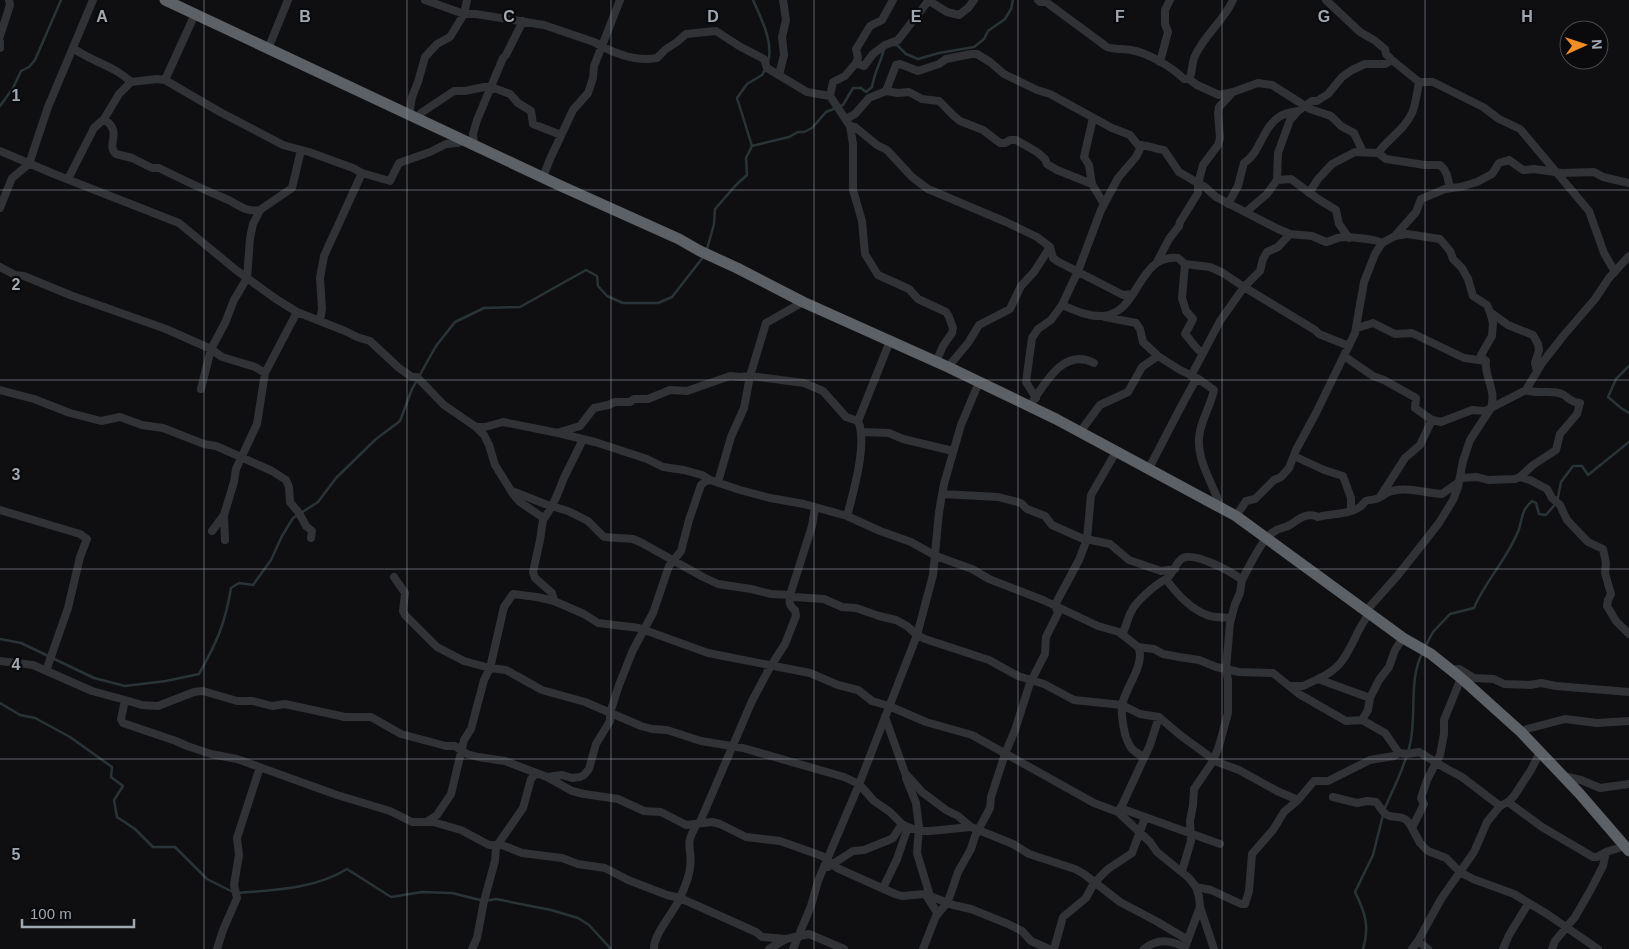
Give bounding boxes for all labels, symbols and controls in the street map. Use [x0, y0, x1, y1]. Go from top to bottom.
text: A [96, 8, 108, 25]
text: B [299, 8, 311, 25]
text: C [503, 8, 515, 25]
text: D [707, 8, 719, 25]
text: E [911, 8, 922, 25]
text: F [1115, 8, 1125, 25]
text: G [1318, 8, 1330, 25]
text: H [1521, 8, 1533, 25]
north arrow [1559, 20, 1609, 70]
text: N [1589, 39, 1605, 50]
text: 1 [12, 87, 21, 104]
text: 2 [12, 276, 21, 293]
text: 3 [12, 466, 21, 483]
text: 4 [12, 656, 21, 673]
text: 5 [12, 846, 21, 863]
scale bar [22, 896, 135, 928]
text: 100 m [30, 905, 72, 922]

